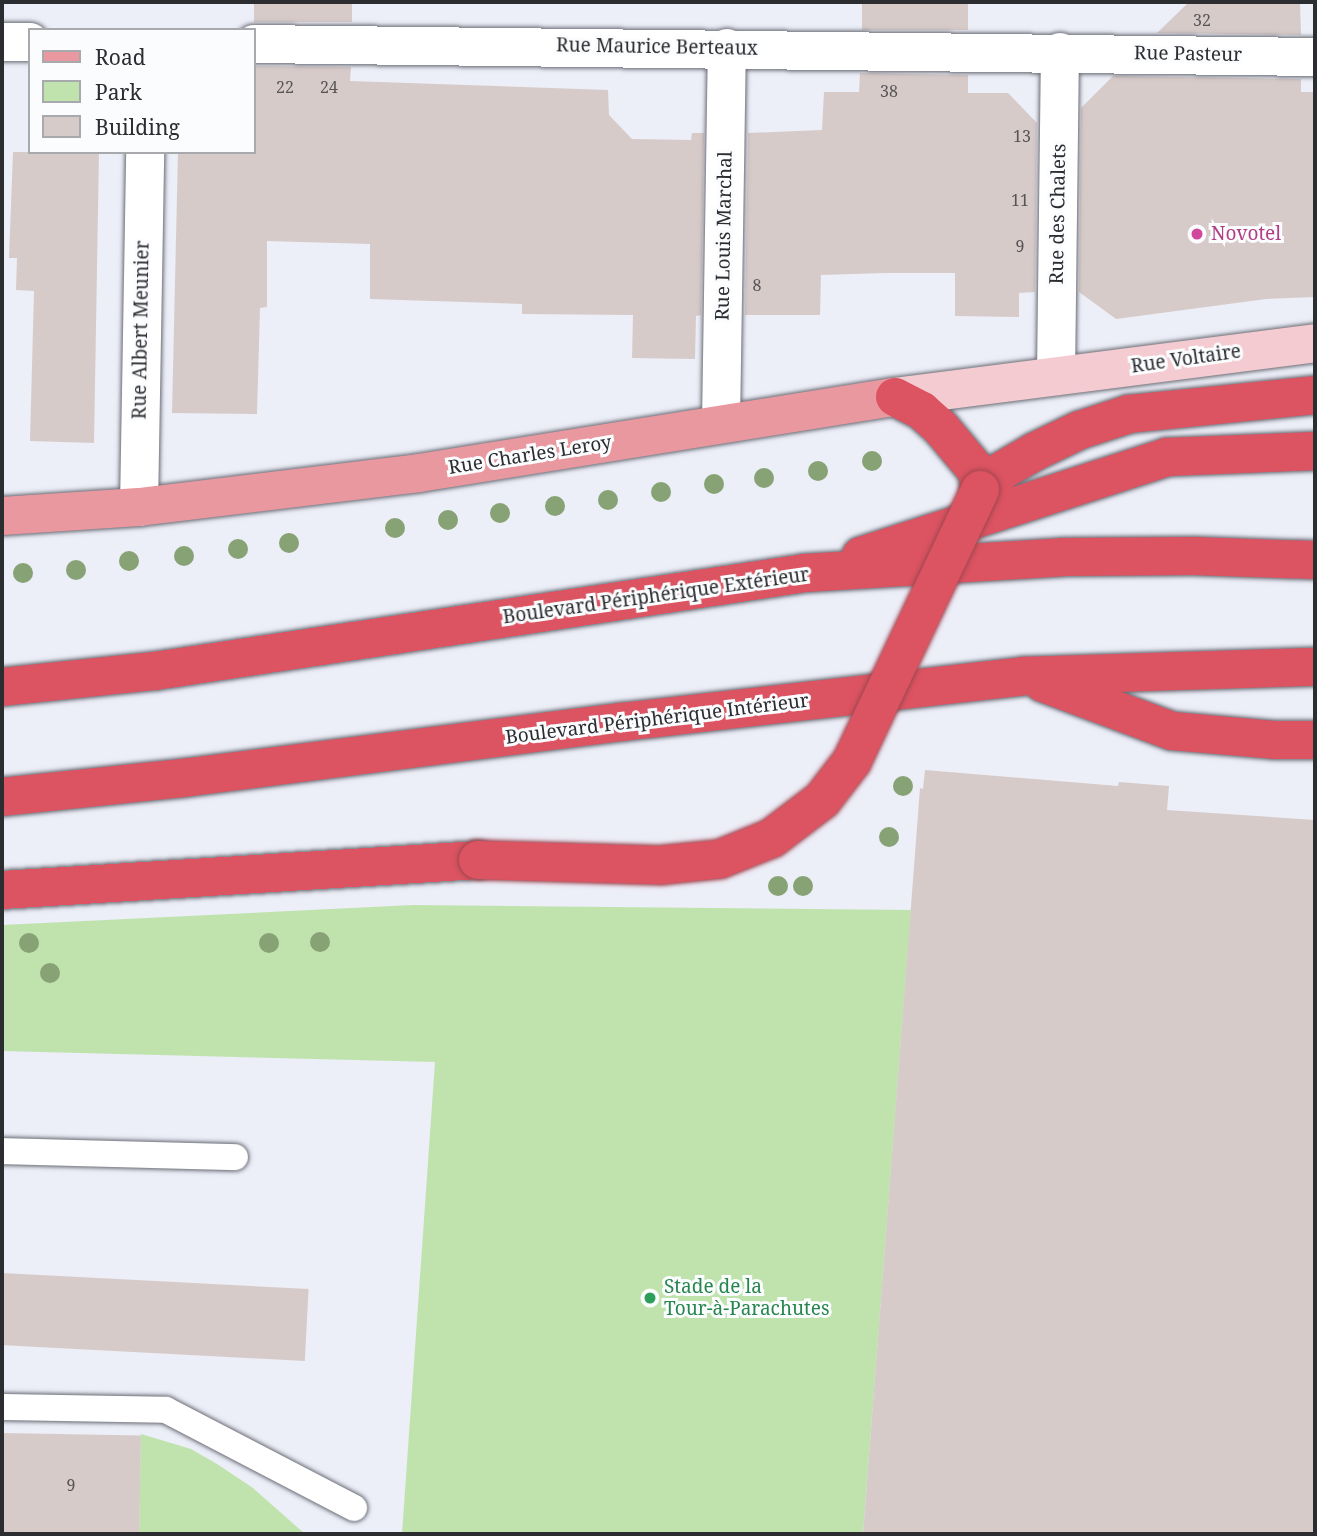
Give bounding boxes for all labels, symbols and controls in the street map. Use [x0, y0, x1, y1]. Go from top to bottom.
house number: 32 [1193, 10, 1211, 30]
legend [28, 28, 256, 154]
street label: Rue Maurice Berteaux [556, 34, 758, 60]
street label: Rue Pasteur [1134, 42, 1242, 66]
text: Road [95, 43, 146, 71]
house number: 22 [276, 77, 294, 97]
house number: 24 [320, 77, 338, 97]
text: Park [95, 78, 142, 106]
house number: 38 [880, 81, 898, 101]
text: Building [95, 113, 180, 141]
house number: 13 [1013, 126, 1031, 146]
street label: Rue des Chalets [1045, 143, 1071, 285]
street label: Rue Louis Marchal [711, 151, 737, 321]
house number: 11 [1011, 190, 1029, 210]
place label: Novotel [1211, 223, 1281, 245]
marker: Novotel [1189, 226, 1205, 242]
house number: 9 [1016, 236, 1024, 256]
street label: Rue Albert Meunier [128, 240, 154, 420]
house number: 8 [753, 275, 761, 295]
street label: Rue Voltaire [1130, 340, 1242, 378]
street label: Rue Charles Leroy [447, 431, 613, 479]
street label: Boulevard Périphérique Extérieur [501, 563, 811, 629]
street label: Boulevard Périphérique Intérieur [504, 689, 810, 749]
place label: Stade de la Tour-à-Parachutes [664, 1276, 829, 1320]
marker: Stade de la Tour-à-Parachutes [642, 1290, 658, 1306]
house number: 9 [67, 1475, 75, 1495]

